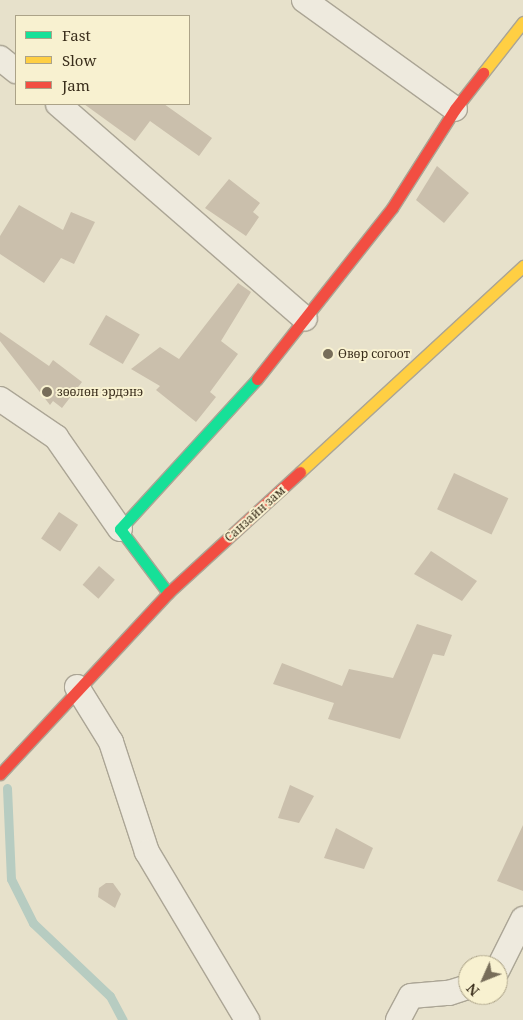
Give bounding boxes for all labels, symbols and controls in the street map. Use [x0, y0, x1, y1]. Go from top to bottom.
legend [15, 15, 190, 105]
text: Fast [62, 25, 91, 45]
text: Slow [62, 50, 96, 70]
text: Jam [62, 75, 90, 95]
place label: Өвөр согоот [338, 347, 410, 361]
marker: Өвөр согоот [322, 348, 334, 360]
place label: зөөлөн эрдэнэ [57, 385, 143, 399]
marker: зөөлөн эрдэнэ [41, 386, 53, 398]
street label: Санзайн зам [222, 483, 288, 545]
north arrow [458, 955, 508, 1005]
text: N [462, 980, 483, 1001]

